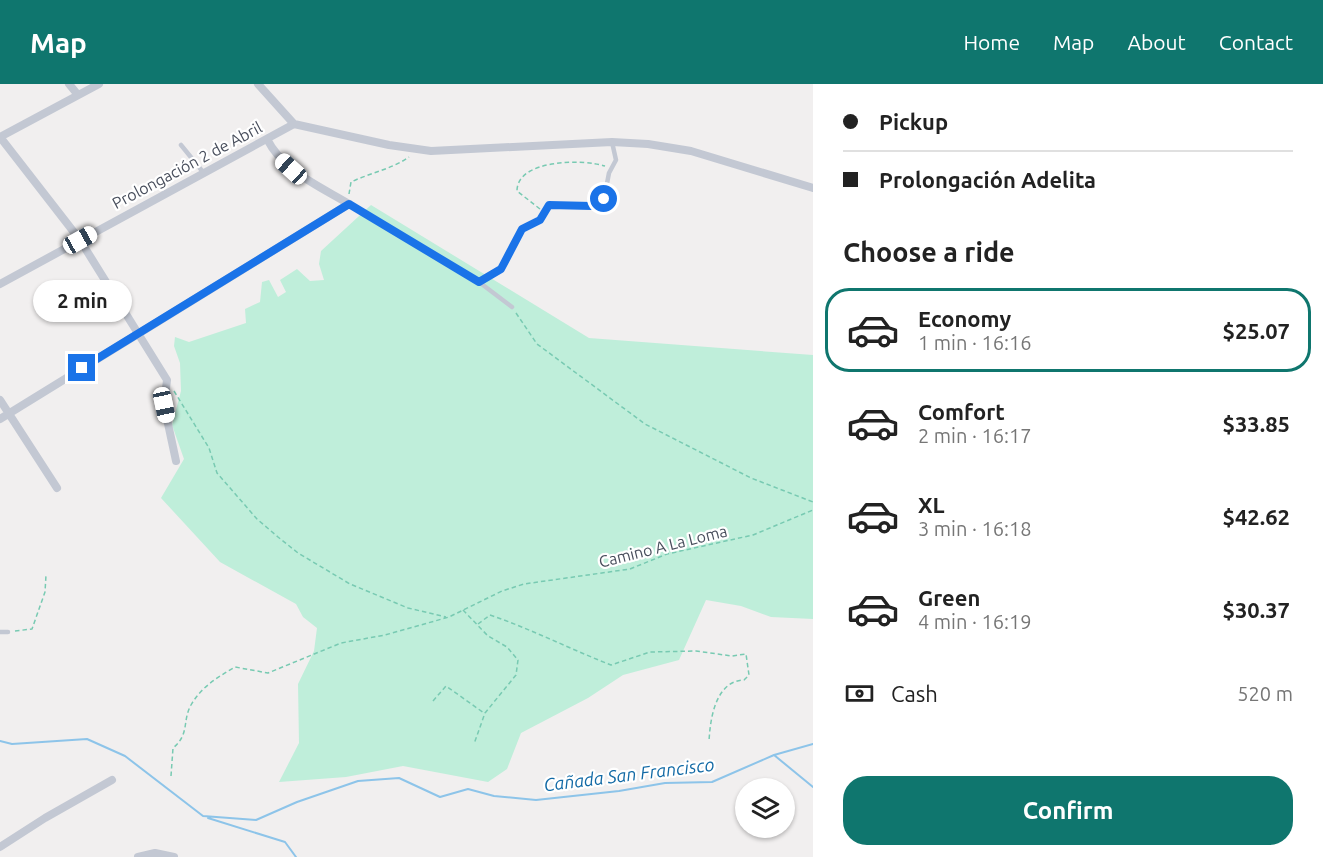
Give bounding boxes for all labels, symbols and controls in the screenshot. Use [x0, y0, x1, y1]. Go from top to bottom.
text: Map [30, 27, 87, 58]
text: Home [963, 30, 1020, 54]
text: Map [1053, 30, 1094, 54]
text: About [1127, 30, 1186, 54]
text: Contact [1219, 30, 1293, 54]
text: Pickup [879, 109, 948, 134]
street label: Prolongación 2 de Abril [109, 118, 265, 212]
car [272, 150, 310, 188]
text: Prolongación Adelita [879, 167, 1096, 192]
route start [590, 185, 617, 212]
car [60, 223, 100, 257]
text: Choose a ride [843, 237, 1015, 267]
callout: 2 min [32, 281, 132, 323]
text: 2 min [57, 289, 108, 312]
icon: car [846, 303, 900, 357]
text: Economy [918, 306, 1011, 331]
text: $25.07 [1223, 318, 1290, 343]
text: 1 min · 16:16 [918, 331, 1032, 354]
route end [68, 354, 95, 381]
car [151, 386, 177, 424]
icon: car [846, 396, 900, 450]
text: Comfort [918, 399, 1005, 424]
text: $33.85 [1223, 411, 1290, 436]
text: 2 min · 16:17 [918, 424, 1032, 447]
icon: car [846, 489, 900, 543]
text: XL [918, 492, 945, 517]
text: $42.62 [1223, 504, 1290, 529]
text: 3 min · 16:18 [918, 517, 1032, 540]
street label: Camino A La Loma [597, 521, 729, 571]
icon: car [846, 582, 900, 636]
text: Green [918, 585, 980, 610]
text: $30.37 [1223, 597, 1290, 622]
text: 4 min · 16:19 [918, 610, 1032, 633]
icon: cash [843, 677, 876, 710]
text: Cash [891, 681, 938, 706]
text: 520 m [1237, 682, 1293, 705]
water label: Cañada San Francisco [543, 754, 715, 794]
button: Confirm [843, 776, 1293, 845]
map controls [735, 778, 795, 838]
button: layers [735, 778, 795, 838]

